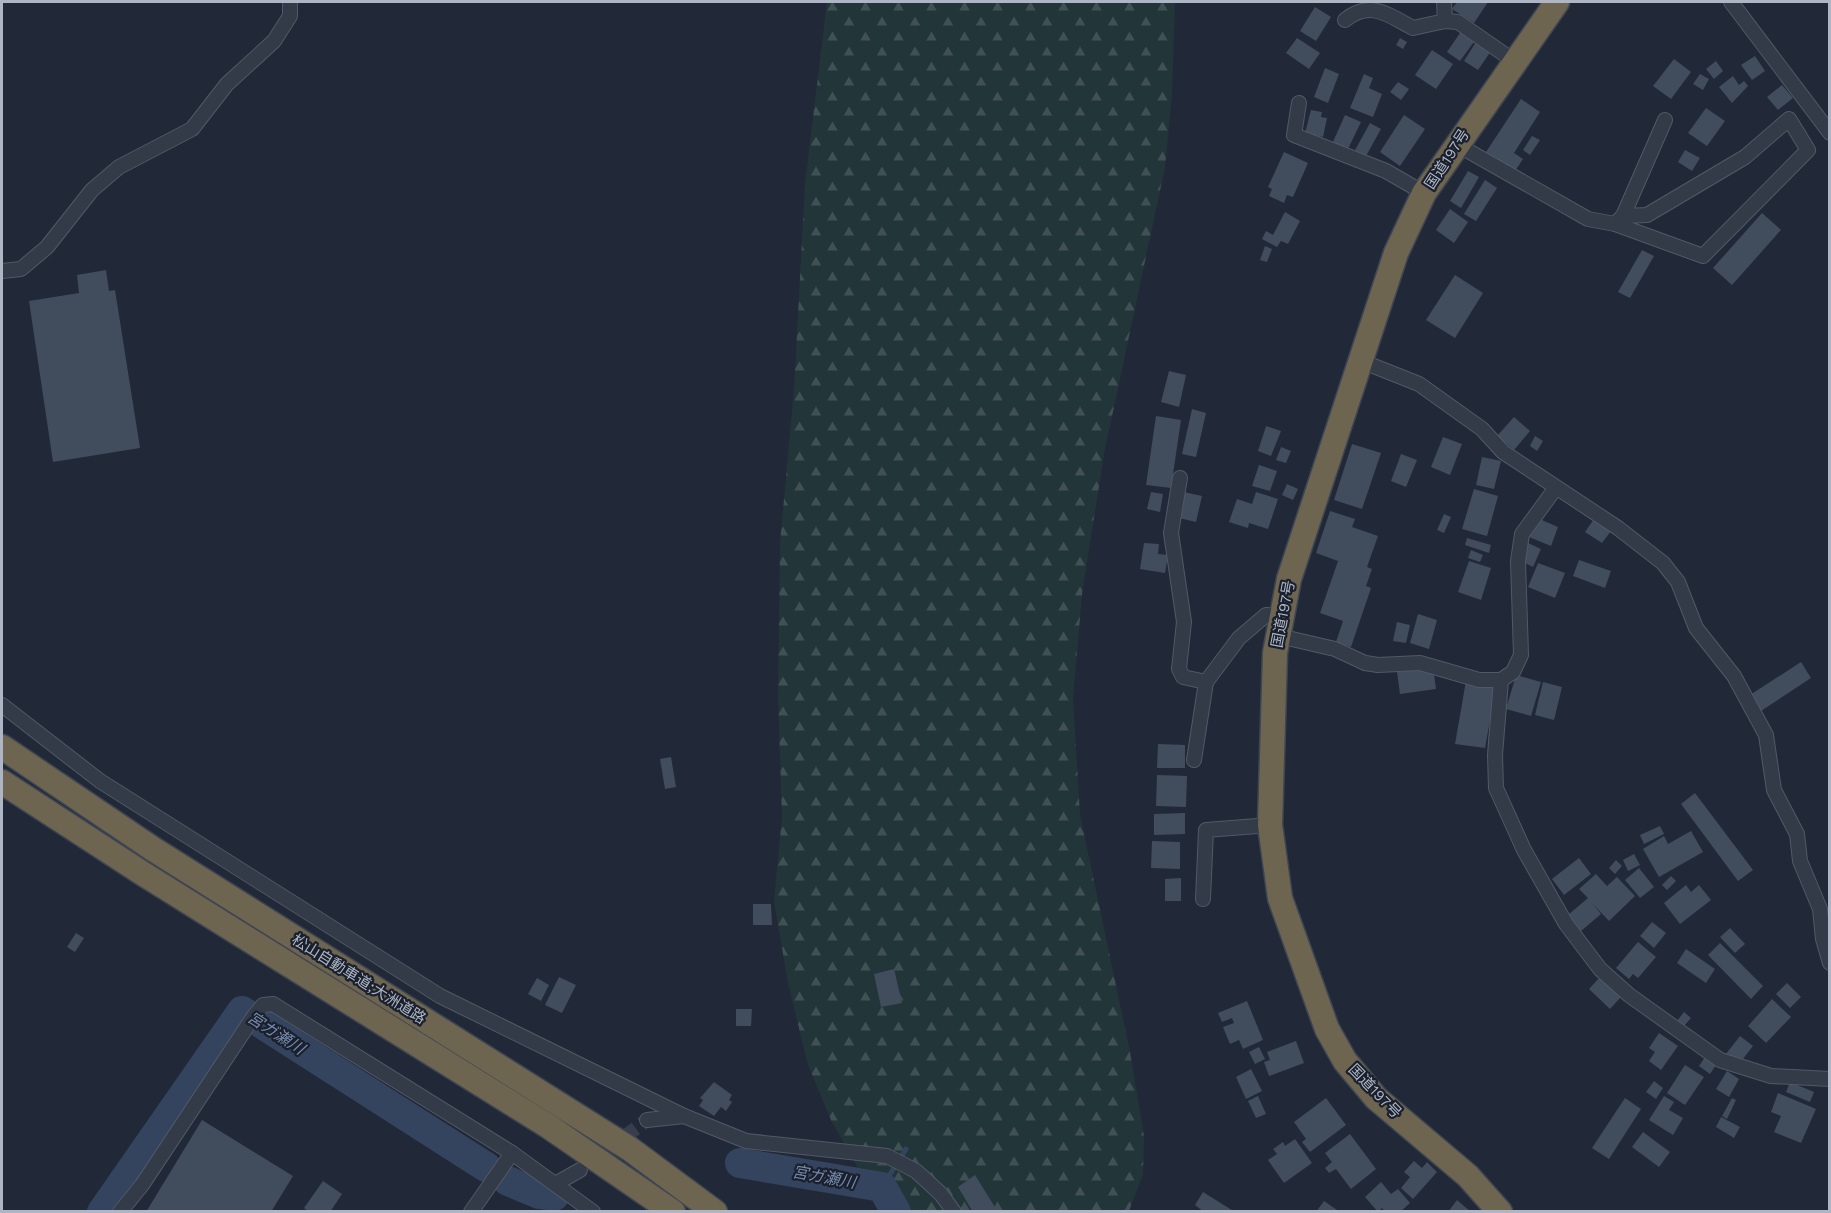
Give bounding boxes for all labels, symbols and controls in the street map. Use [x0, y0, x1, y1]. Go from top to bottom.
street label: 国道197号 [1421, 125, 1473, 193]
street label: 国道197号 [1268, 579, 1298, 649]
street label: 松山自動車道;大洲道路 [289, 930, 429, 1028]
water label: 宮ガ瀬川 [244, 1008, 310, 1059]
street label: 国道197号 [1345, 1060, 1405, 1122]
water label: 宮ガ瀬川 [791, 1162, 859, 1192]

